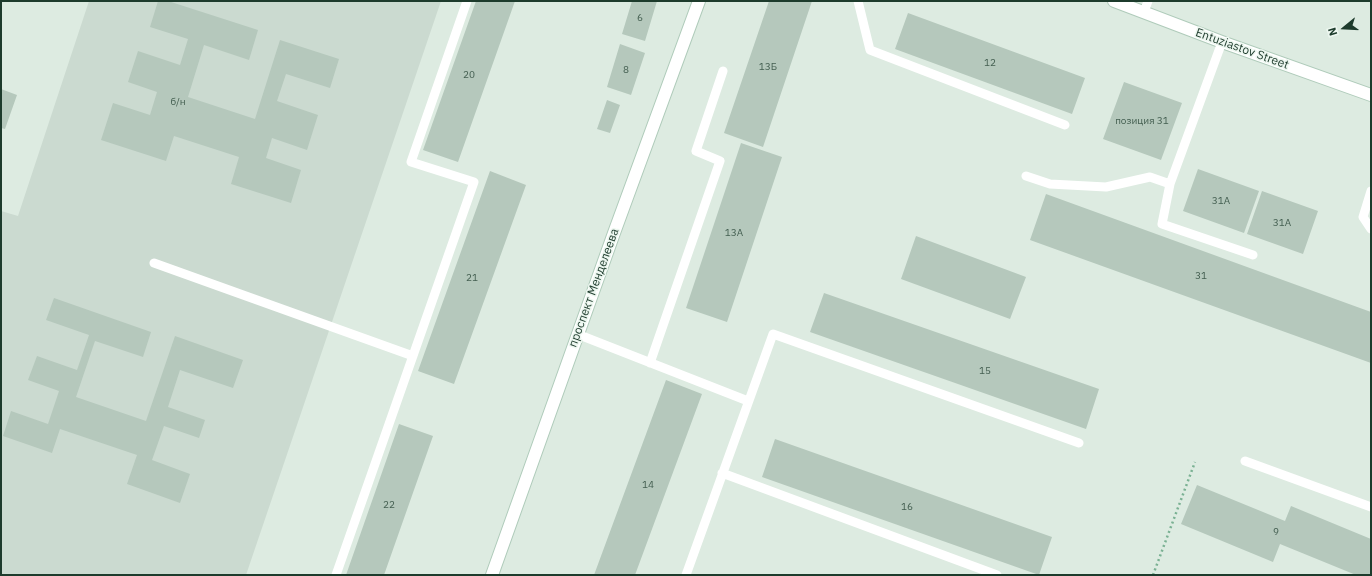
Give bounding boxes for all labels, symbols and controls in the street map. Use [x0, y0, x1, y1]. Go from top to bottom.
north arrow [1324, 8, 1364, 48]
house number: 6 [637, 12, 643, 24]
street label: Entuziastov Street [1193, 25, 1291, 73]
text: N [1325, 26, 1340, 38]
house number: 12 [984, 57, 996, 69]
house number: 13Б [759, 61, 777, 73]
house number: 8 [623, 64, 629, 76]
house number: 20 [463, 69, 475, 81]
house number: б/н [170, 96, 186, 108]
house number: позиция 31 [1115, 115, 1169, 127]
house number: 31А [1212, 195, 1230, 207]
house number: 31А [1273, 217, 1291, 229]
street label: проспект Менделеева [566, 227, 622, 349]
house number: 13А [725, 227, 743, 239]
house number: 31 [1195, 270, 1207, 282]
house number: 21 [466, 272, 478, 284]
house number: 15 [979, 365, 991, 377]
house number: 14 [642, 479, 654, 491]
house number: 22 [383, 499, 395, 511]
house number: 16 [901, 501, 913, 513]
house number: 9 [1273, 526, 1279, 538]

